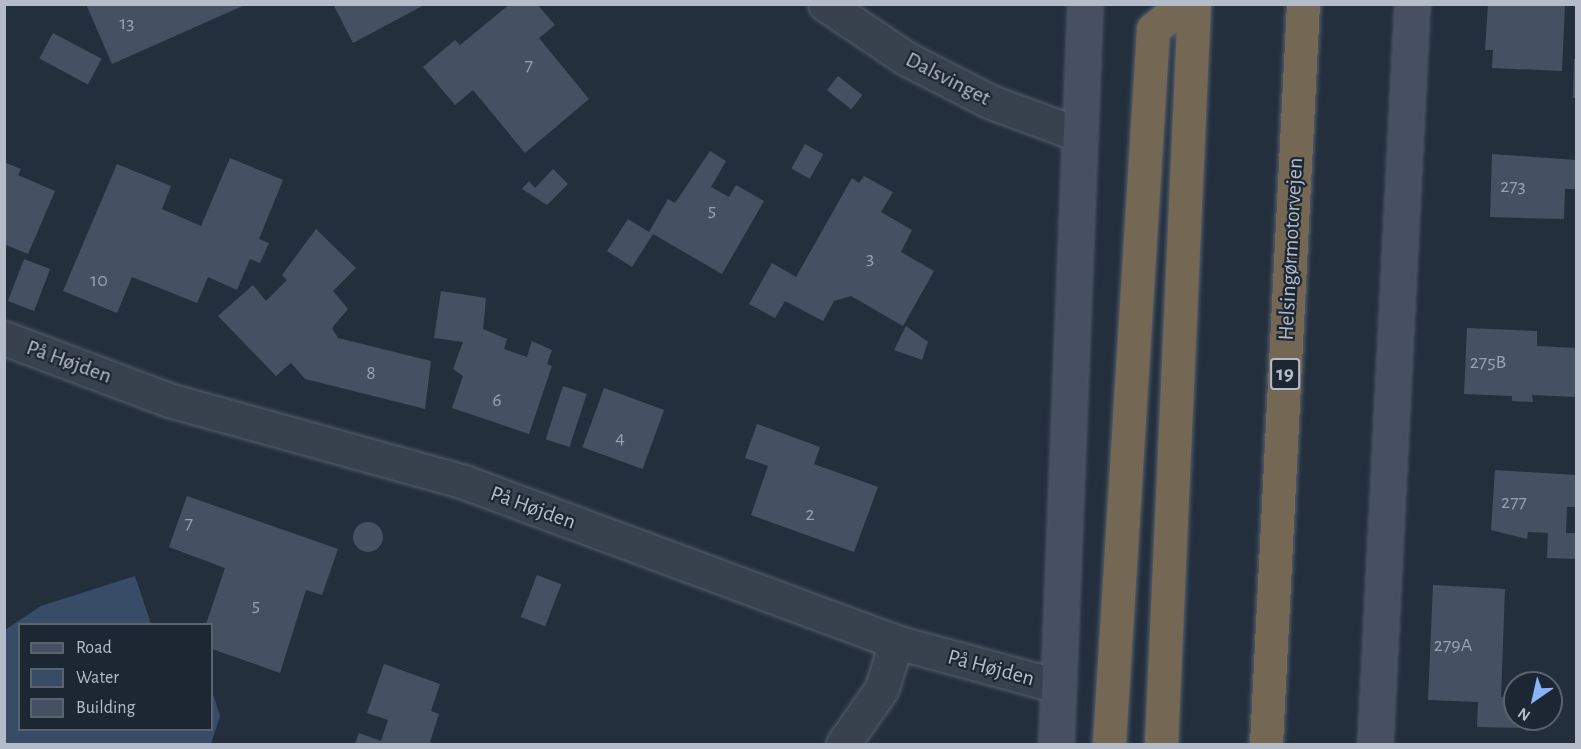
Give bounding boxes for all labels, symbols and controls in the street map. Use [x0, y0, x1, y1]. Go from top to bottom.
house number: 13 [119, 11, 135, 35]
street label: Dalsvinget [901, 46, 995, 112]
house number: 7 [525, 53, 533, 77]
street label: Helsingørmotorvejen [1273, 157, 1309, 341]
house number: 273 [1500, 174, 1526, 198]
house number: 5 [708, 198, 716, 222]
house number: 3 [866, 246, 874, 270]
house number: 10 [90, 268, 108, 292]
street label: På Højden [23, 334, 115, 390]
house number: 275B [1470, 350, 1506, 374]
road number: 19 [1270, 356, 1300, 392]
house number: 8 [366, 361, 376, 385]
house number: 6 [492, 388, 502, 412]
house number: 4 [615, 426, 625, 450]
street label: På Højden [487, 480, 579, 536]
house number: 277 [1501, 490, 1527, 514]
house number: 2 [805, 502, 815, 526]
house number: 7 [185, 511, 193, 535]
house number: 5 [252, 593, 260, 617]
legend [18, 623, 213, 731]
house number: 279A [1434, 633, 1472, 657]
text: Road [76, 639, 112, 657]
street label: På Højden [945, 644, 1037, 692]
text: Water [76, 669, 119, 687]
north arrow [1503, 671, 1563, 731]
text: Building [76, 699, 135, 717]
text: N [1515, 705, 1533, 724]

